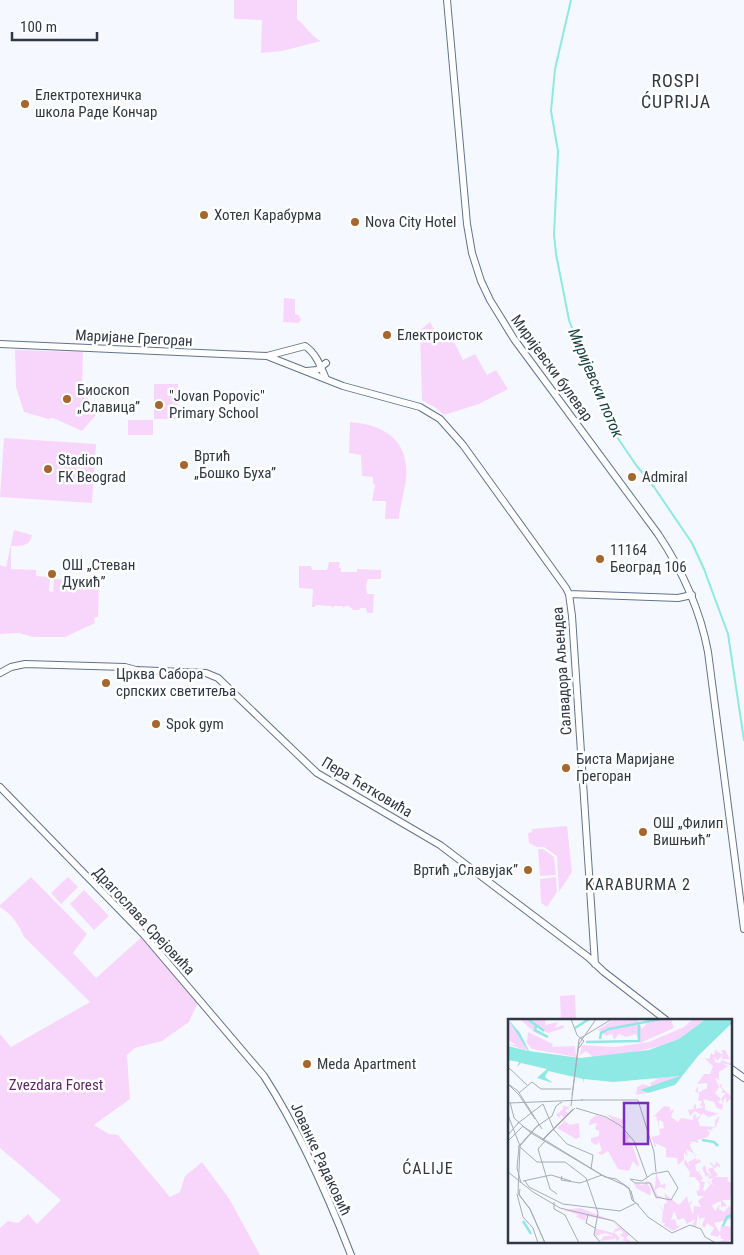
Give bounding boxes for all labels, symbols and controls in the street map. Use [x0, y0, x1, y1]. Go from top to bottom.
scale bar [12, 10, 98, 42]
text: 100 m [20, 18, 57, 36]
district label: ROSPI ĆUPRIJA [641, 70, 711, 112]
place label: Електротехничка школа Раде Кончар [35, 86, 157, 121]
marker: Електротехничка школа Раде Кончар [19, 98, 31, 110]
place label: Хотел Карабурма [214, 206, 321, 224]
marker: Хотел Карабурма [198, 209, 210, 221]
place label: Nova City Hotel [365, 213, 456, 231]
marker: Nova City Hotel [349, 216, 361, 228]
street label: Миријевски булевар [507, 311, 597, 425]
water label: Миријевски поток [564, 325, 628, 441]
street label: Маријане Грегоран [75, 326, 193, 350]
place label: Електроисток [397, 326, 483, 344]
marker: Електроисток [381, 329, 393, 341]
place label: Биоскоп „Славица” [77, 381, 140, 416]
place label: "Jovan Popovic" Primary School [169, 387, 265, 422]
marker: Биоскоп „Славица” [61, 393, 73, 405]
marker: "Jovan Popovic" Primary School [153, 399, 165, 411]
place label: Вртић „Бошко Буха” [194, 447, 276, 482]
place label: Stadion FK Beograd [58, 451, 126, 486]
marker: Вртић „Бошко Буха” [178, 459, 190, 471]
marker: Stadion FK Beograd [42, 463, 54, 475]
place label: Admiral [642, 468, 688, 486]
marker: Admiral [626, 471, 638, 483]
place label: 11164 Београд 106 [610, 541, 687, 576]
marker: 11164 Београд 106 [594, 553, 606, 565]
place label: ОШ „Стеван Дукић” [62, 556, 135, 591]
marker: ОШ „Стеван Дукић” [46, 568, 58, 580]
street label: Салвадора Аљендеа [549, 606, 575, 736]
place label: Црква Сабора српских светитеља [116, 665, 236, 700]
marker: Црква Сабора српских светитеља [100, 677, 112, 689]
place label: Spok gym [166, 715, 224, 733]
marker: Spok gym [150, 718, 162, 730]
place label: Биста Маријане Грегоран [576, 750, 674, 785]
street label: Пера Ћетковића [318, 753, 416, 821]
marker: Биста Маријане Грегоран [560, 762, 572, 774]
place label: ОШ „Филип Вишњић” [653, 814, 723, 849]
marker: ОШ „Филип Вишњић” [637, 826, 649, 838]
place label: Вртић „Славујак” [413, 861, 518, 879]
street label: Драгослава Срејовића [89, 863, 199, 979]
marker: Вртић „Славујак” [522, 864, 534, 876]
district label: KARABURMA 2 [585, 875, 691, 894]
inset map [508, 1019, 732, 1242]
place label: Meda Apartment [317, 1055, 416, 1073]
marker: Meda Apartment [301, 1058, 313, 1070]
park label: Zvezdara Forest [9, 1076, 103, 1094]
street label: Јованке Радаковић [287, 1100, 355, 1218]
district label: ĆALIJE [402, 1158, 454, 1178]

